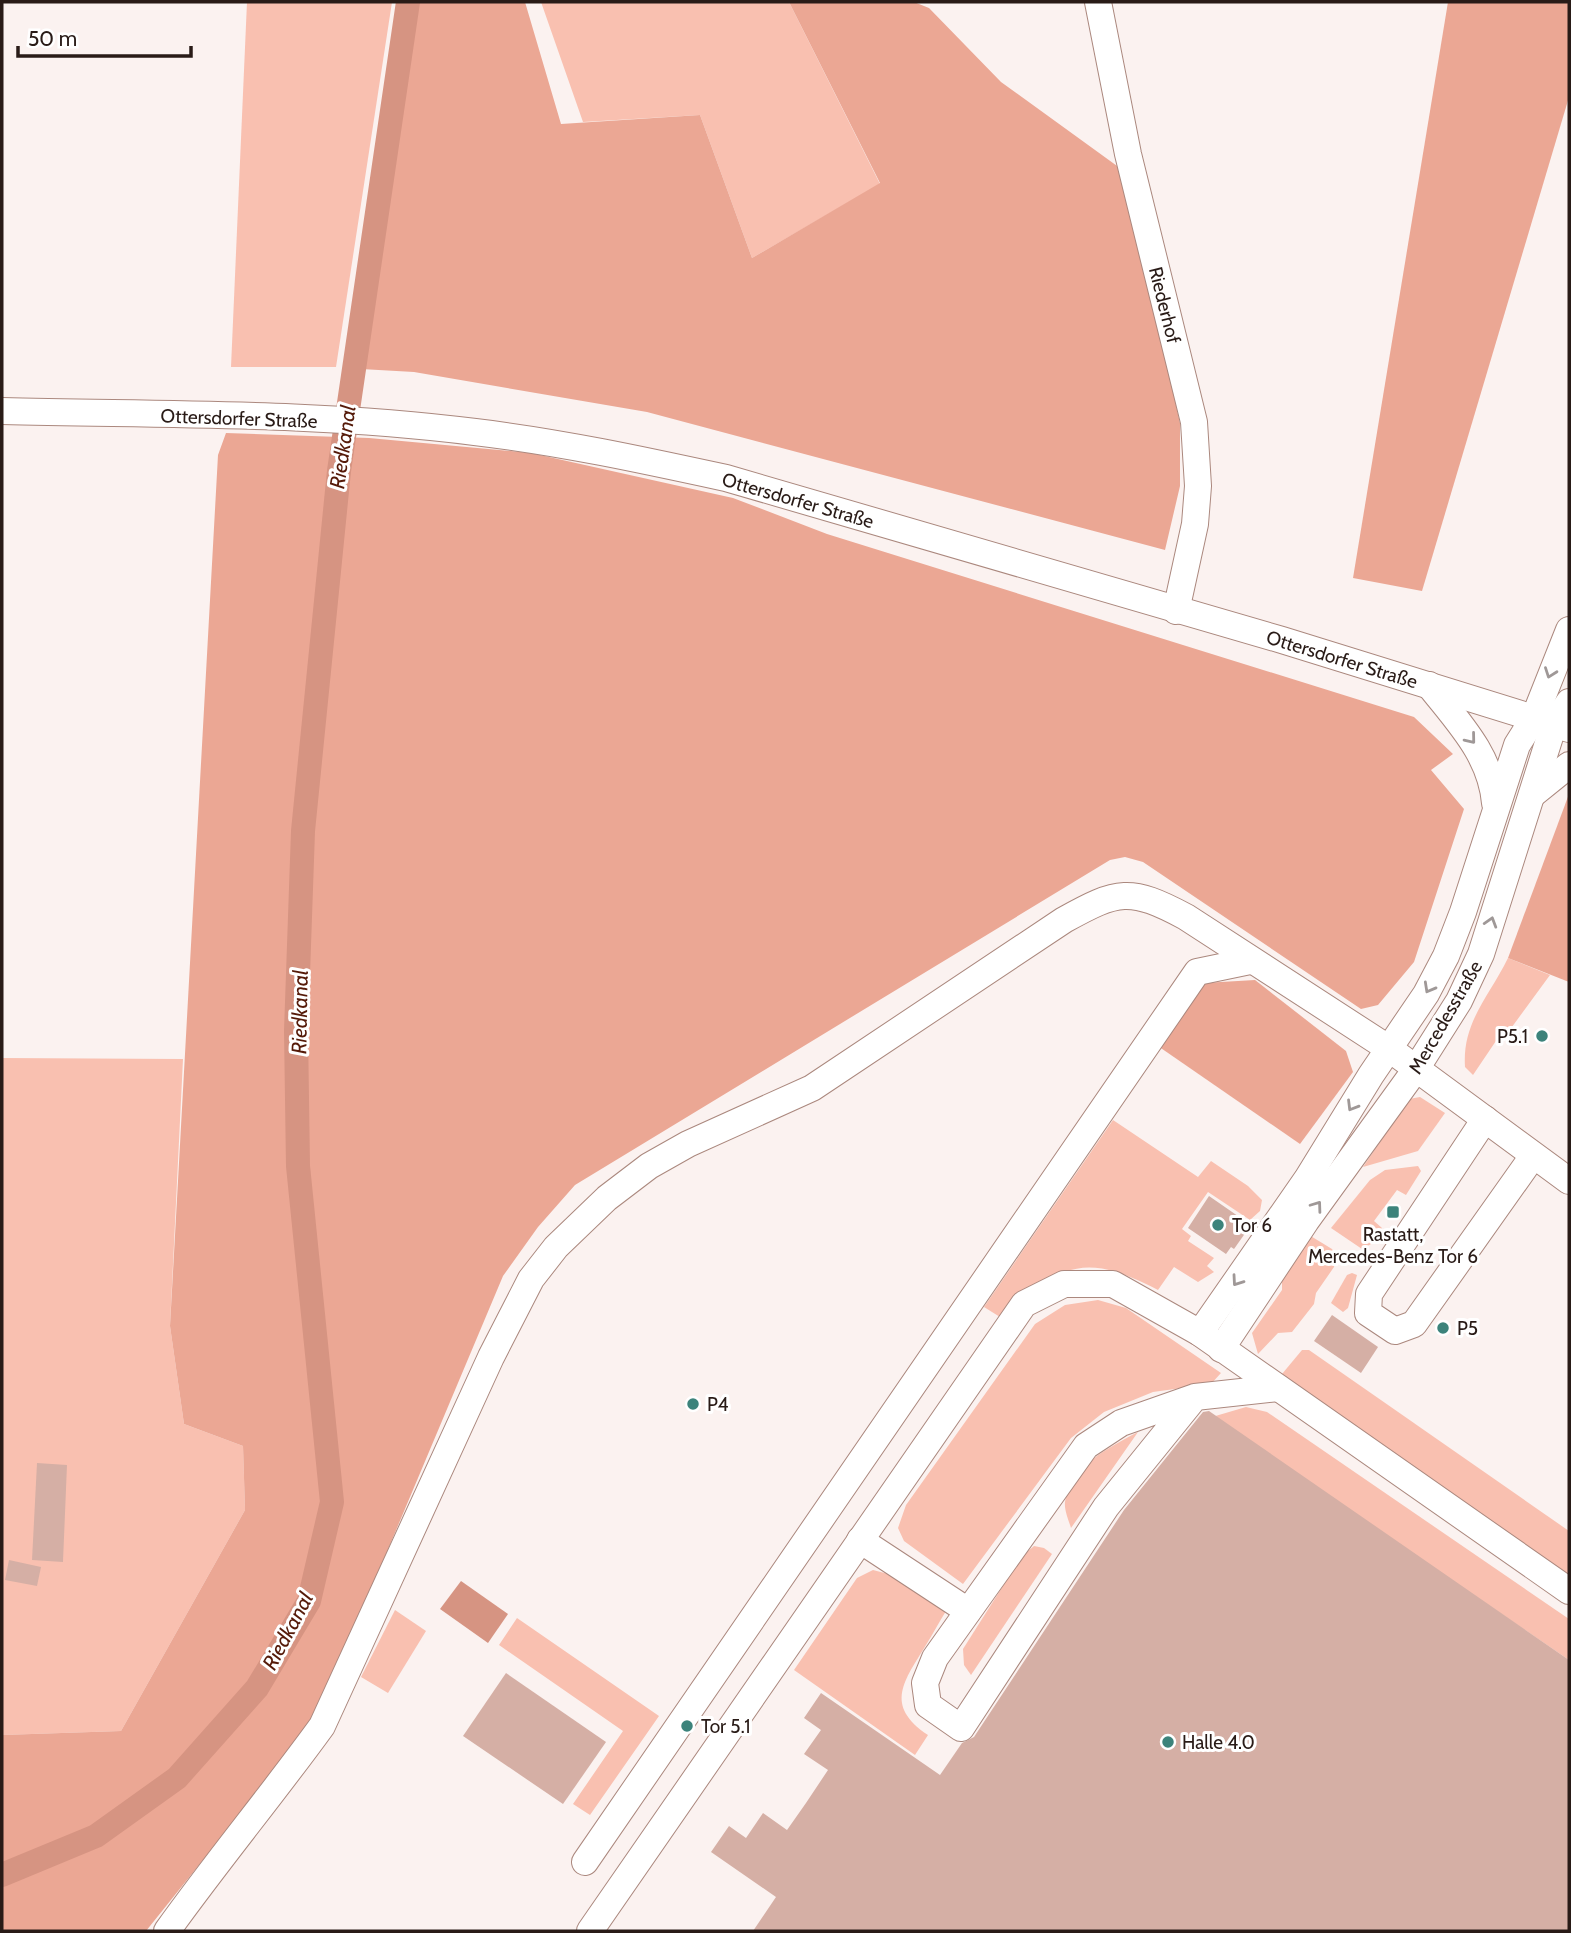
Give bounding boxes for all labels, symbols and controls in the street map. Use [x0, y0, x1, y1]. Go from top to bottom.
scale bar [18, 14, 191, 58]
text: 50 m [28, 26, 77, 51]
street label: Riederhof [1144, 264, 1185, 347]
water label: Riedkanal [324, 403, 361, 490]
street label: Ottersdorfer Straße [160, 404, 318, 433]
street label: Ottersdorfer Straße [719, 468, 877, 533]
street label: Ottersdorfer Straße [1263, 626, 1420, 693]
one-way arrow [1545, 667, 1559, 679]
one-way arrow [1463, 730, 1475, 743]
one-way arrow [1483, 916, 1498, 928]
street label: Mercedesstraße [1404, 956, 1487, 1078]
water label: Riedkanal [286, 970, 313, 1054]
one-way arrow [1424, 981, 1437, 994]
place label: P5.1 [1497, 1025, 1528, 1048]
marker: P5.1 [1534, 1028, 1550, 1044]
one-way arrow [1347, 1098, 1360, 1111]
one-way arrow [1309, 1202, 1321, 1214]
marker: Rastatt, Mercedes-Benz Tor 6 [1385, 1204, 1401, 1220]
place label: Tor 6 [1232, 1214, 1272, 1237]
marker: Tor 6 [1210, 1217, 1226, 1233]
place label: Rastatt, Mercedes-Benz Tor 6 [1308, 1223, 1478, 1268]
one-way arrow [1233, 1273, 1245, 1286]
place label: P5 [1457, 1317, 1478, 1340]
marker: P5 [1435, 1320, 1451, 1336]
place label: P4 [707, 1393, 729, 1416]
marker: P4 [685, 1396, 701, 1412]
water label: Riedkanal [257, 1588, 318, 1674]
place label: Tor 5.1 [701, 1715, 751, 1738]
marker: Tor 5.1 [679, 1718, 695, 1734]
place label: Halle 4.0 [1182, 1731, 1255, 1754]
marker: Halle 4.0 [1160, 1734, 1176, 1750]

